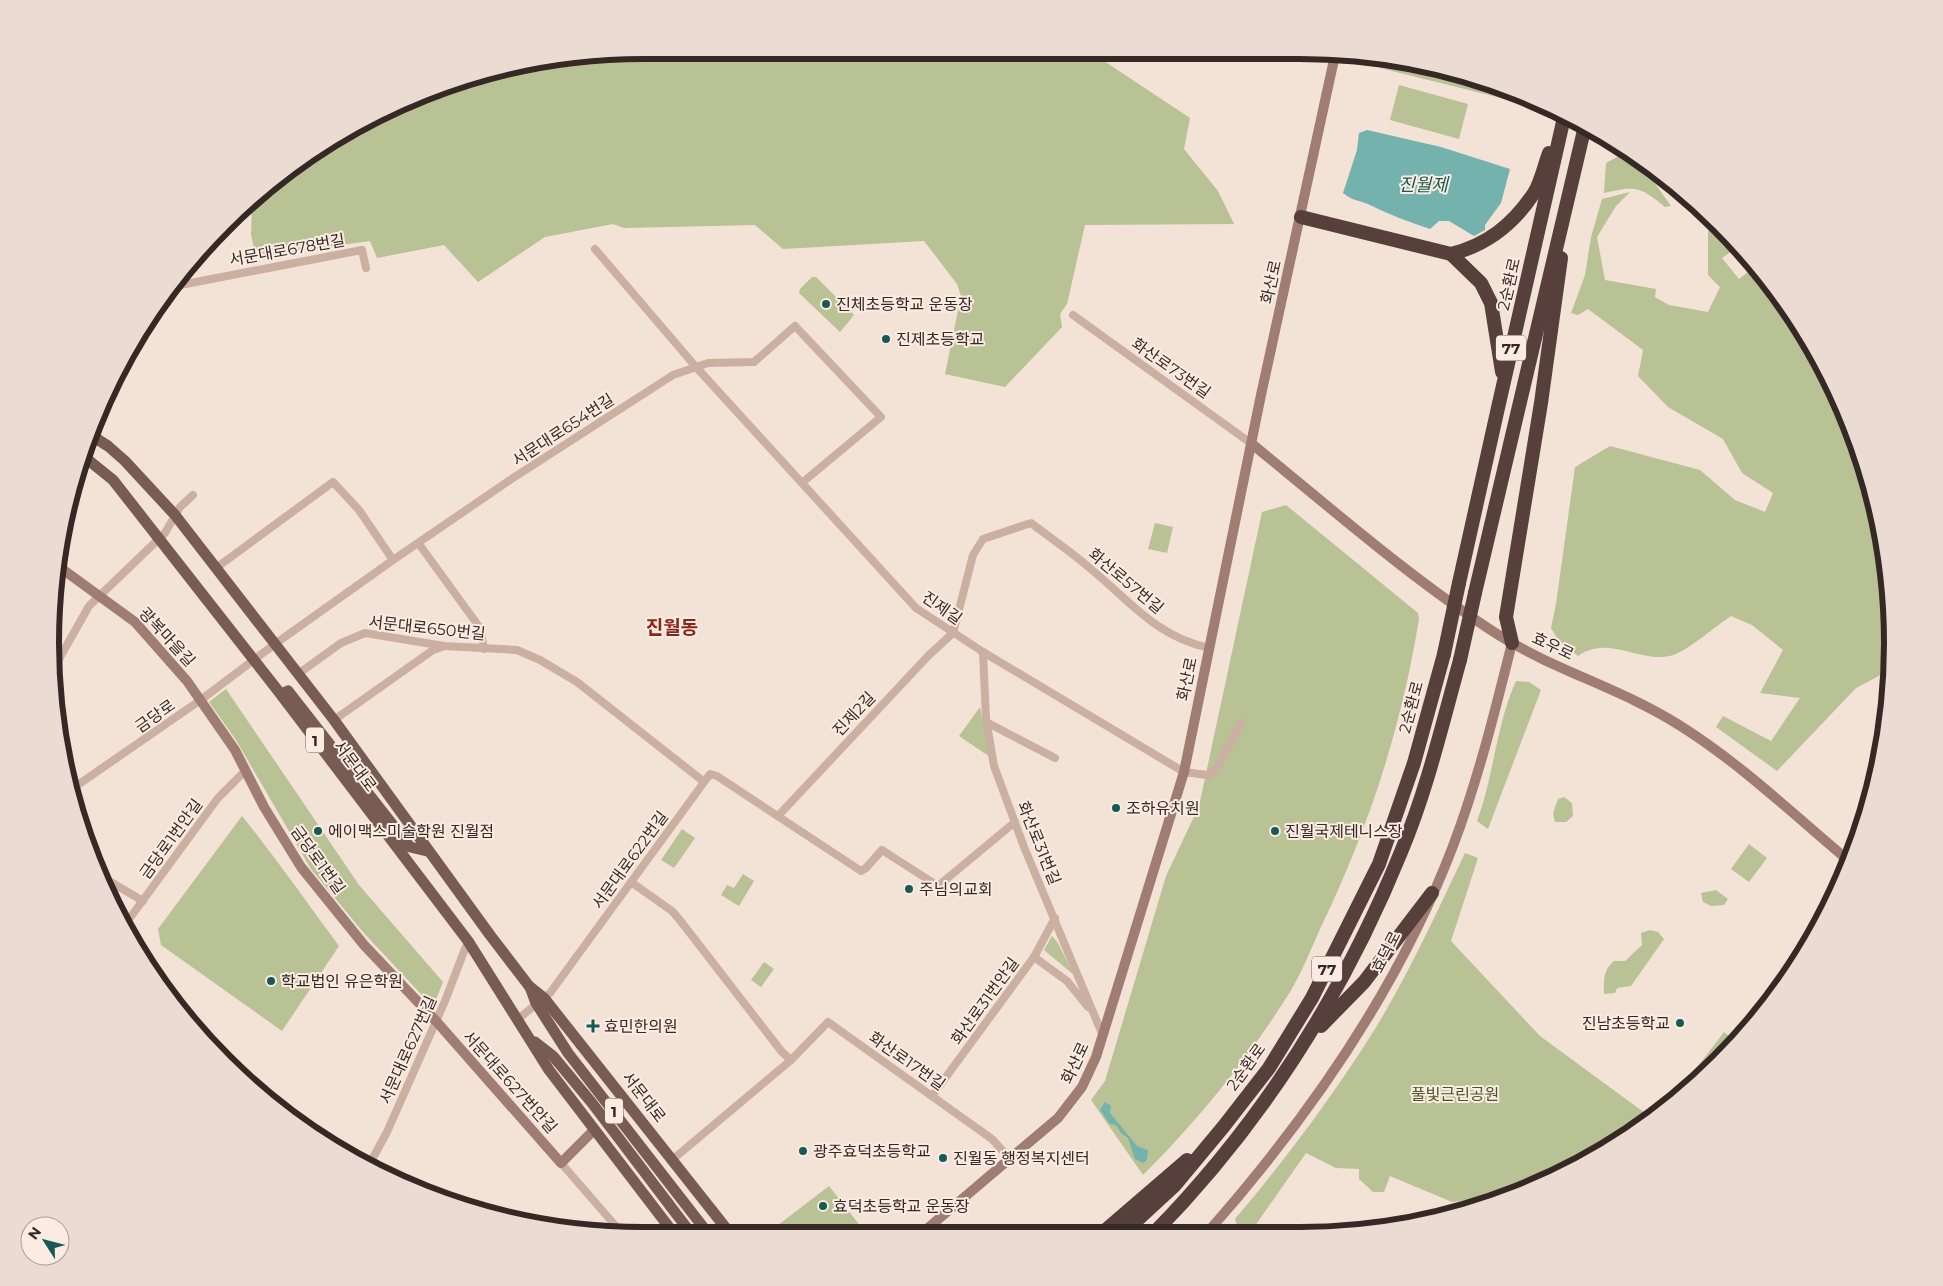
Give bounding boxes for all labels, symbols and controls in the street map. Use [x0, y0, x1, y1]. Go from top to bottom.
water label: 진월제 [1398, 174, 1450, 196]
street label: 서문대로678번길 [228, 230, 346, 270]
street label: 2순환로 [1494, 256, 1524, 312]
street label: 화산로 [1257, 258, 1285, 306]
place label: 진체초등학교 운동장 [836, 295, 973, 314]
marker: 진체초등학교 운동장 [820, 298, 832, 310]
place label: 진제초등학교 [896, 330, 984, 349]
marker: 진제초등학교 [880, 333, 892, 345]
street label: 화산로73번길 [1128, 334, 1214, 402]
road number: 77 [1496, 336, 1526, 360]
street label: 서문대로654번길 [508, 390, 618, 470]
street label: 화산로57번길 [1085, 544, 1167, 618]
street label: 진제길 [918, 588, 966, 628]
street label: 광복마을길 [135, 604, 199, 670]
street label: 서문대로650번길 [367, 612, 487, 644]
district label: 진월동 [646, 616, 698, 639]
street label: 효우로 [1529, 628, 1577, 664]
street label: 화산로 [1173, 655, 1201, 703]
street label: 2순환로 [1395, 679, 1427, 735]
street label: 진제2길 [829, 688, 879, 740]
street label: 금당로 [131, 695, 179, 736]
road number: 1 [306, 728, 324, 752]
street label: 서문대로 [330, 737, 380, 795]
street label: 금당로1번안길 [136, 795, 206, 883]
street label: 화산로31번길 [1014, 798, 1064, 888]
place label: 조하유치원 [1126, 799, 1200, 818]
marker: 조하유치원 [1110, 802, 1122, 814]
street label: 서문대로622번길 [588, 807, 672, 913]
street label: 금당로1번길 [287, 822, 349, 898]
place label: 에이맥스미술학원 진월점 [328, 822, 494, 841]
place label: 진월국제테니스장 [1285, 822, 1403, 841]
marker: 에이맥스미술학원 진월점 [312, 825, 324, 837]
marker: 진월국제테니스장 [1269, 825, 1281, 837]
place label: 주님의교회 [919, 880, 993, 899]
marker: 주님의교회 [903, 883, 915, 895]
street label: 효덕로 [1368, 928, 1405, 976]
street label: 화산로31번안길 [947, 954, 1023, 1048]
road number: 77 [1312, 956, 1342, 982]
place label: 학교법인 유은학원 [281, 972, 403, 991]
marker: 학교법인 유은학원 [265, 975, 277, 987]
street label: 서문대로627번길 [376, 993, 440, 1107]
place label: 진남초등학교 [1582, 1014, 1670, 1033]
place label: 효민한의원 [604, 1017, 678, 1036]
marker: 진남초등학교 [1674, 1017, 1686, 1029]
marker: 효민한의원 [586, 1019, 600, 1033]
street label: 서문대로627번안길 [459, 1027, 561, 1137]
street label: 화산로17번길 [865, 1028, 949, 1094]
street label: 화산로 [1057, 1039, 1093, 1087]
street label: 2순환로 [1223, 1040, 1269, 1094]
street label: 서문대로 [618, 1068, 670, 1126]
park label: 풀빛근린공원 [1411, 1085, 1499, 1104]
road number: 1 [605, 1098, 623, 1124]
place label: 광주효덕초등학교 [813, 1142, 931, 1161]
marker: 광주효덕초등학교 [797, 1145, 809, 1157]
place label: 진월동 행정복지센터 [953, 1149, 1090, 1168]
marker: 진월동 행정복지센터 [937, 1152, 949, 1164]
place label: 효덕초등학교 운동장 [833, 1197, 970, 1216]
marker: 효덕초등학교 운동장 [817, 1200, 829, 1212]
north arrow [20, 1216, 70, 1266]
text: N [24, 1223, 45, 1243]

